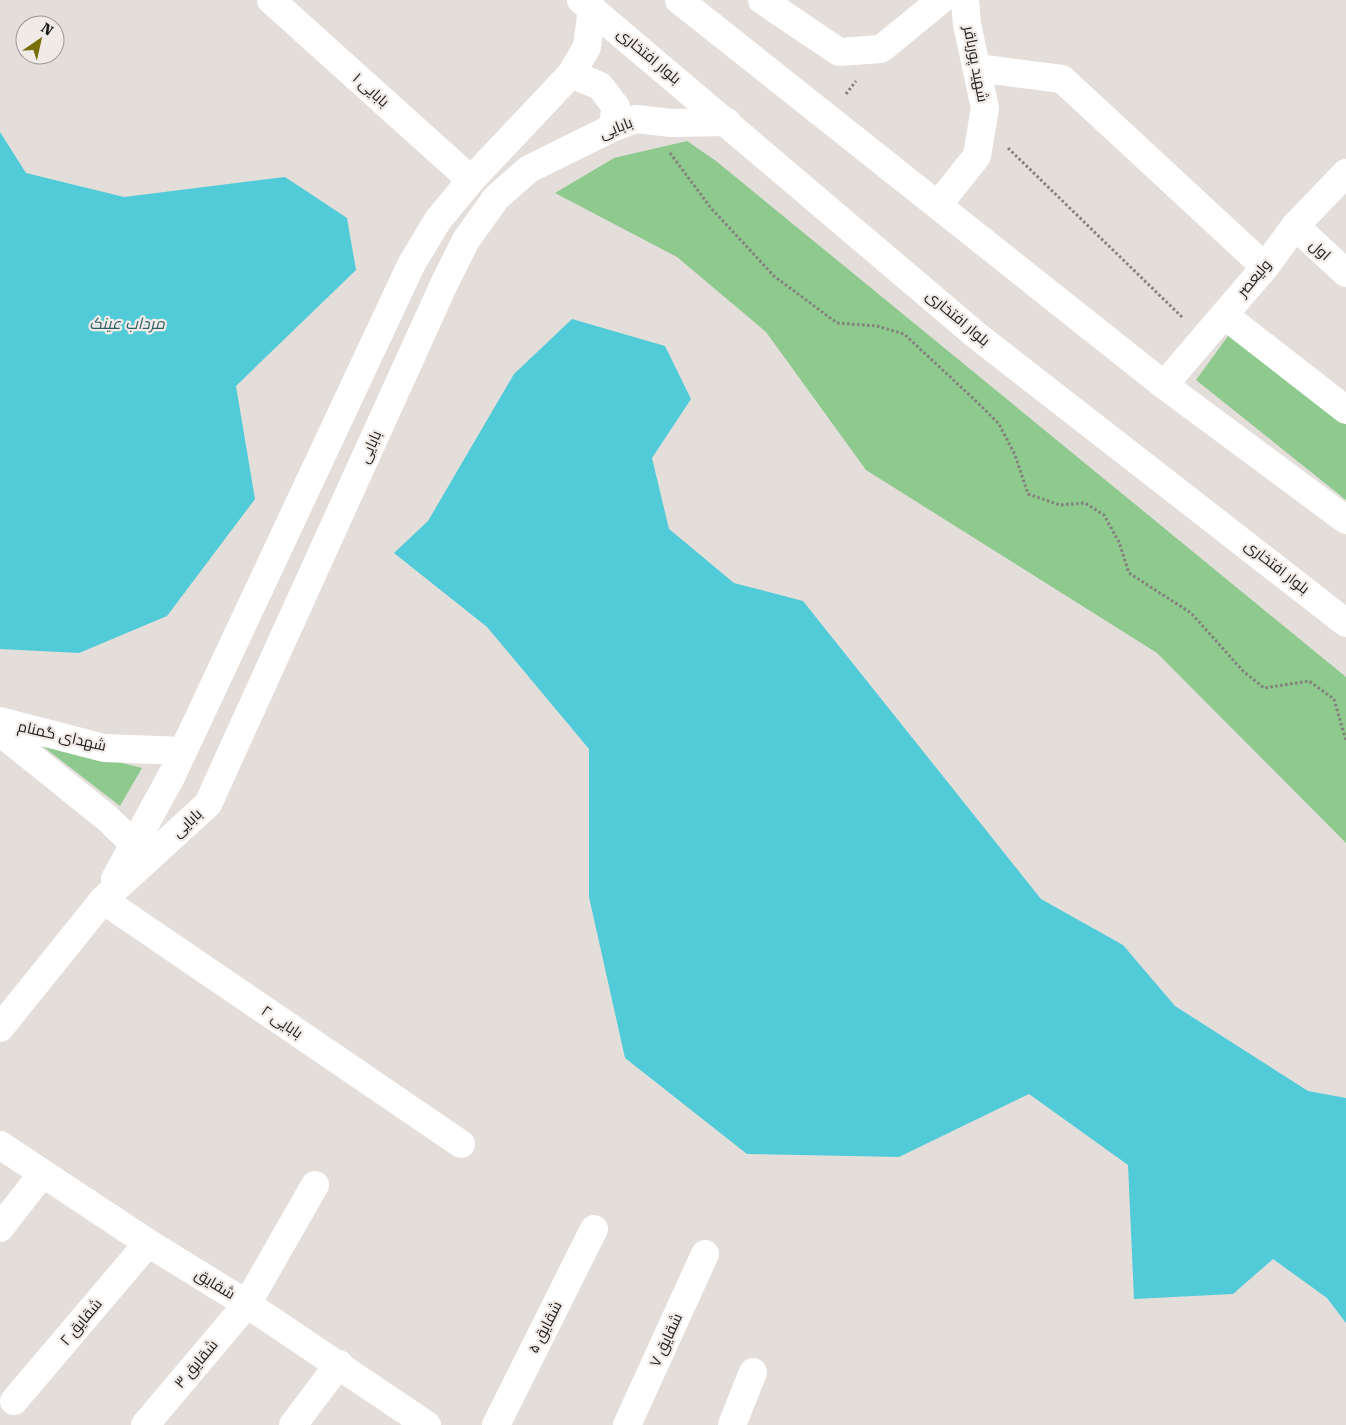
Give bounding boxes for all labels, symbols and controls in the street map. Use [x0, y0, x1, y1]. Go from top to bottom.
north arrow [15, 15, 65, 65]
text: N [38, 20, 56, 39]
street label: شهید پورباقر [959, 23, 992, 104]
street label: بلوار افتخاری [613, 24, 684, 89]
street label: بابایی ۱ [348, 69, 393, 112]
street label: بابایی [597, 113, 636, 144]
street label: اول [1306, 236, 1334, 264]
street label: ولیعصر [1233, 256, 1275, 301]
street label: بلوار افتخاری [922, 286, 993, 351]
water label: مرداب عینک [89, 314, 166, 333]
street label: بابایی [355, 428, 386, 467]
street label: بلوار افتخاری [1240, 536, 1313, 599]
street label: شهدای گمنام [16, 717, 108, 756]
street label: بابایی [168, 805, 206, 842]
street label: بابایی ۲ [257, 1002, 306, 1043]
street label: شقایق [191, 1265, 238, 1304]
street label: شقایق ۲ [56, 1295, 107, 1350]
street label: شقایق ۵ [524, 1298, 567, 1356]
street label: شقایق ۷ [646, 1310, 687, 1370]
street label: شقایق ۳ [171, 1336, 222, 1393]

